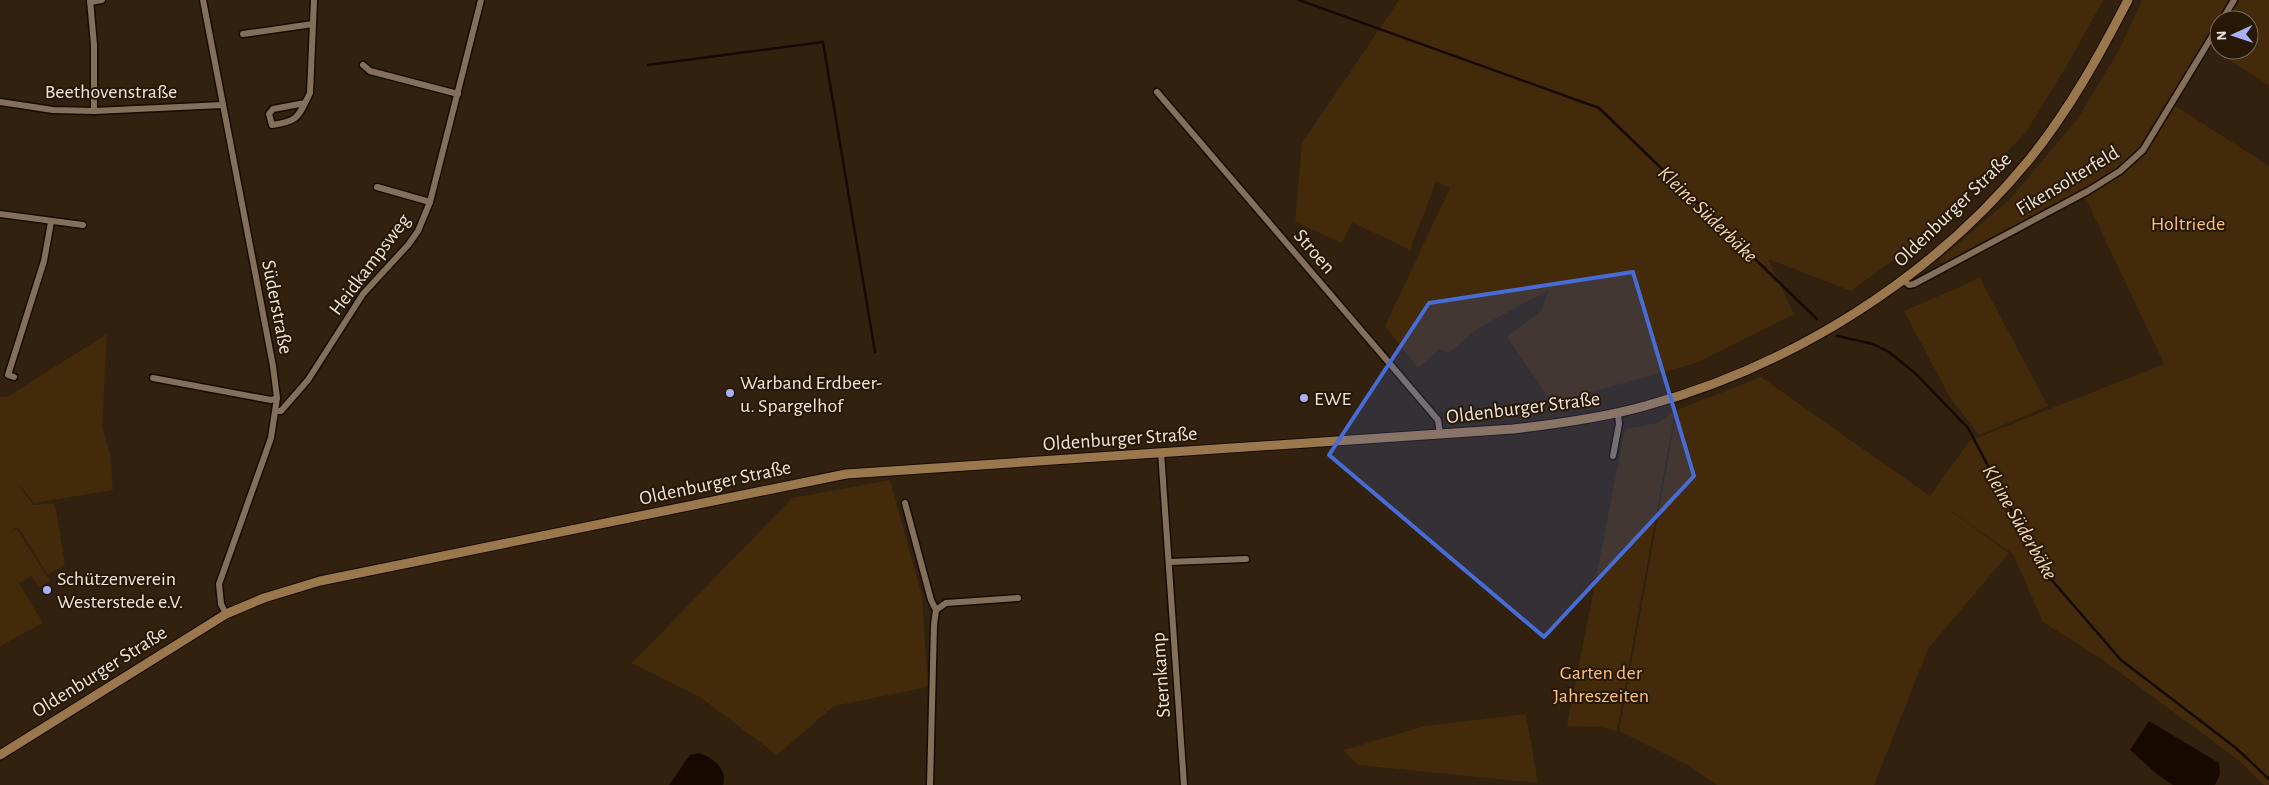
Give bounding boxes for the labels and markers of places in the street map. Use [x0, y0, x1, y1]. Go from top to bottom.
place label: Warband Erdbeer- u. Spargelhof [740, 373, 882, 416]
marker: Warband Erdbeer- u. Spargelhof [724, 387, 736, 399]
place label: EWE [1314, 389, 1352, 409]
marker: EWE [1298, 392, 1310, 404]
place label: Schützenverein Westerstede e.V. [57, 569, 183, 612]
marker: Schützenverein Westerstede e.V. [41, 584, 53, 596]

